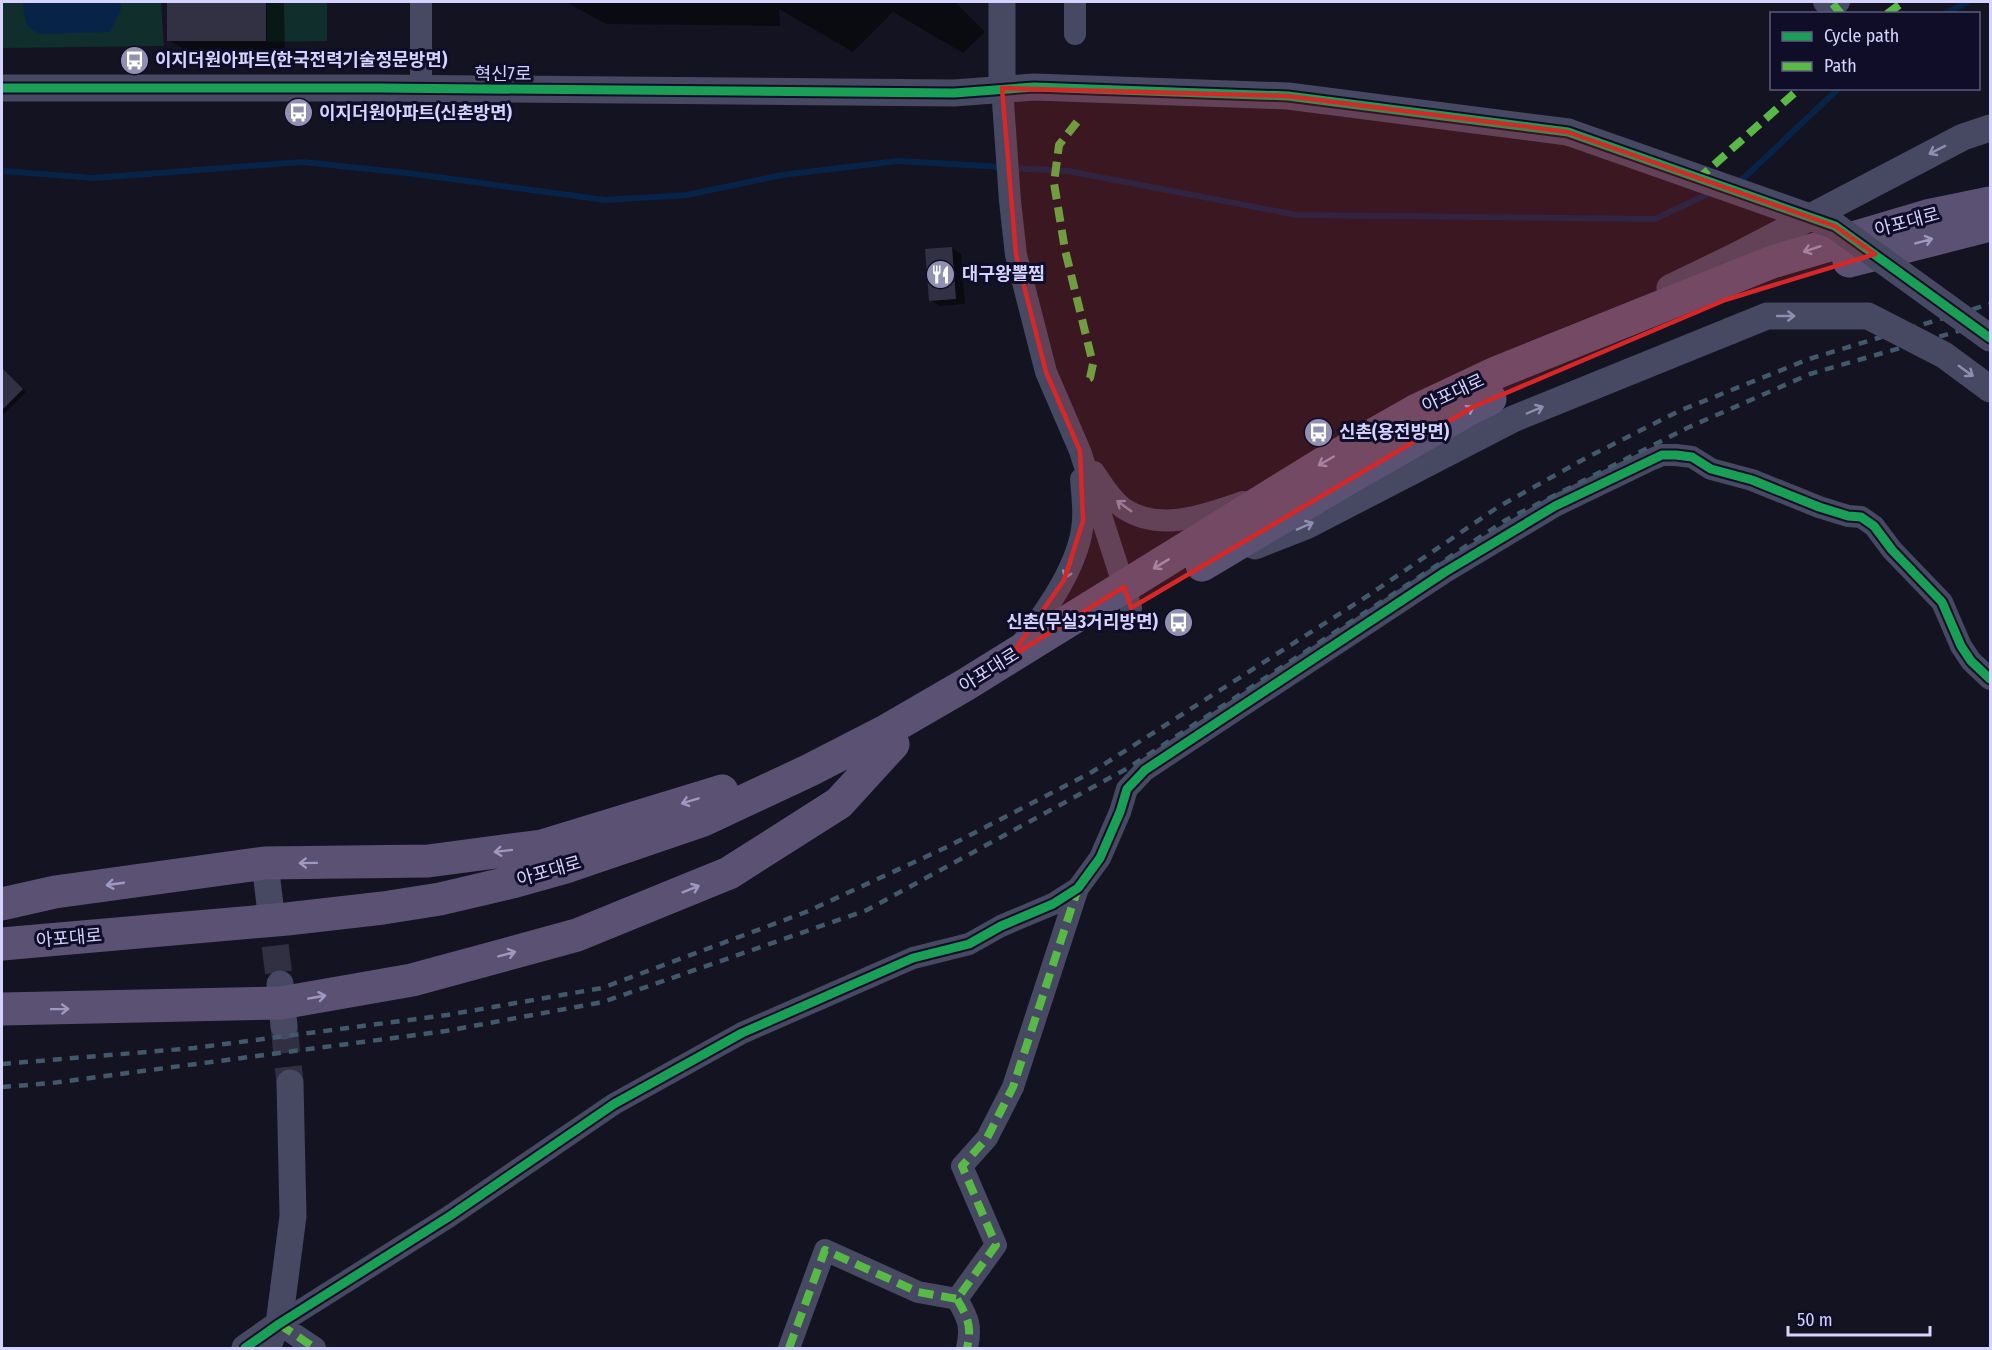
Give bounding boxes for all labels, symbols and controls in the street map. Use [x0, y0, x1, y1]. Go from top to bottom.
legend [1770, 12, 1980, 90]
text: Cycle path [1824, 25, 1899, 47]
bus stop icon: 이지더원아파트(한국전력기술정문방면) [118, 44, 150, 76]
place label: 이지더원아파트(한국전력기술정문방면) [155, 49, 448, 71]
text: Path [1824, 55, 1857, 77]
street label: 혁신7로 [475, 63, 531, 85]
bus stop icon: 이지더원아파트(신촌방면) [282, 97, 314, 129]
place label: 이지더원아파트(신촌방면) [319, 102, 513, 124]
one-way arrow [1928, 145, 1946, 157]
street label: 아포대로 [1872, 203, 1942, 241]
one-way arrow [1914, 235, 1933, 247]
one-way arrow [1803, 244, 1822, 255]
restaurant icon: 대구왕뽈찜 [925, 258, 957, 290]
place label: 대구왕뽈찜 [962, 263, 1045, 285]
one-way arrow [1775, 310, 1795, 322]
one-way arrow [1957, 365, 1973, 377]
street label: 아포대로 [1418, 369, 1488, 417]
one-way arrow [1525, 404, 1544, 415]
one-way arrow [1457, 405, 1474, 417]
bus stop icon: 신촌(용전방면) [1302, 416, 1334, 448]
place label: 신촌(용전방면) [1339, 421, 1450, 443]
one-way arrow [1318, 456, 1335, 468]
one-way arrow [1116, 500, 1132, 513]
one-way arrow [1295, 520, 1313, 531]
one-way arrow [1153, 559, 1170, 571]
one-way arrow [1062, 560, 1073, 579]
bus stop icon: 신촌(무실3거리방면) [1163, 606, 1195, 638]
place label: 신촌(무실3거리방면) [1006, 611, 1159, 633]
street label: 아포대로 [955, 643, 1023, 697]
one-way arrow [681, 796, 700, 807]
one-way arrow [493, 846, 513, 857]
street label: 아포대로 [514, 851, 584, 891]
one-way arrow [299, 857, 319, 869]
one-way arrow [105, 879, 125, 890]
one-way arrow [681, 883, 700, 894]
street label: 아포대로 [35, 924, 103, 952]
one-way arrow [497, 948, 516, 959]
one-way arrow [307, 991, 327, 1002]
one-way arrow [49, 1003, 69, 1015]
scale bar [1788, 1299, 1930, 1337]
text: 50 m [1797, 1309, 1833, 1331]

